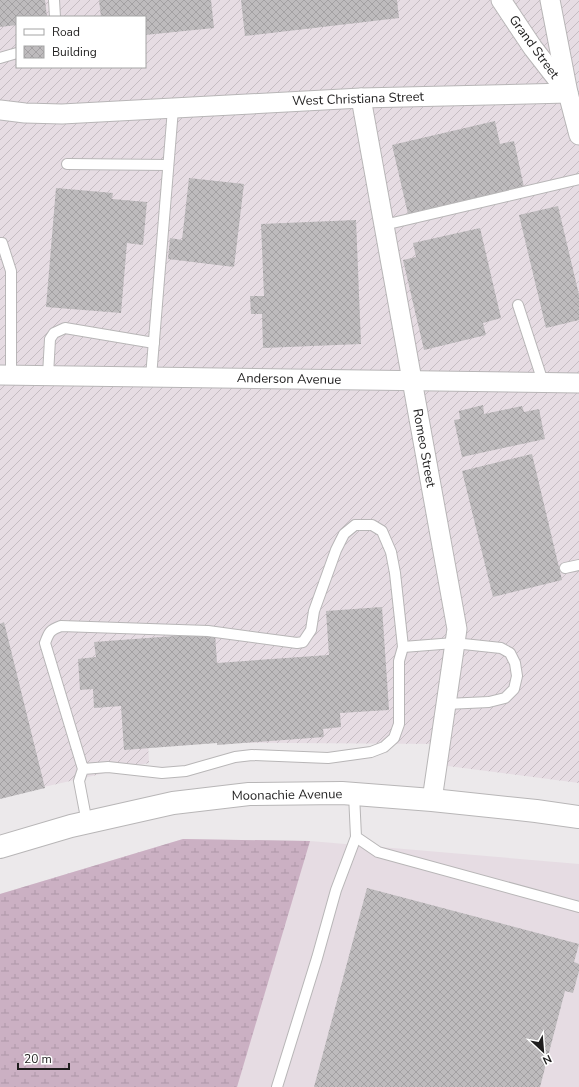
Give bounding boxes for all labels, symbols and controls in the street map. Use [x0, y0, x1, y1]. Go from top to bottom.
street label: Grand Street [505, 11, 563, 83]
legend [16, 16, 146, 68]
text: Road [52, 24, 80, 40]
text: Building [52, 44, 97, 60]
street label: West Christiana Street [292, 88, 425, 110]
street label: Anderson Avenue [237, 369, 341, 389]
street label: Romeo Street [408, 407, 440, 489]
street label: Moonachie Avenue [231, 785, 343, 805]
north arrow [523, 1031, 563, 1071]
scale bar [18, 1045, 69, 1071]
text: 20 m [24, 1051, 52, 1067]
text: N [540, 1051, 554, 1068]

